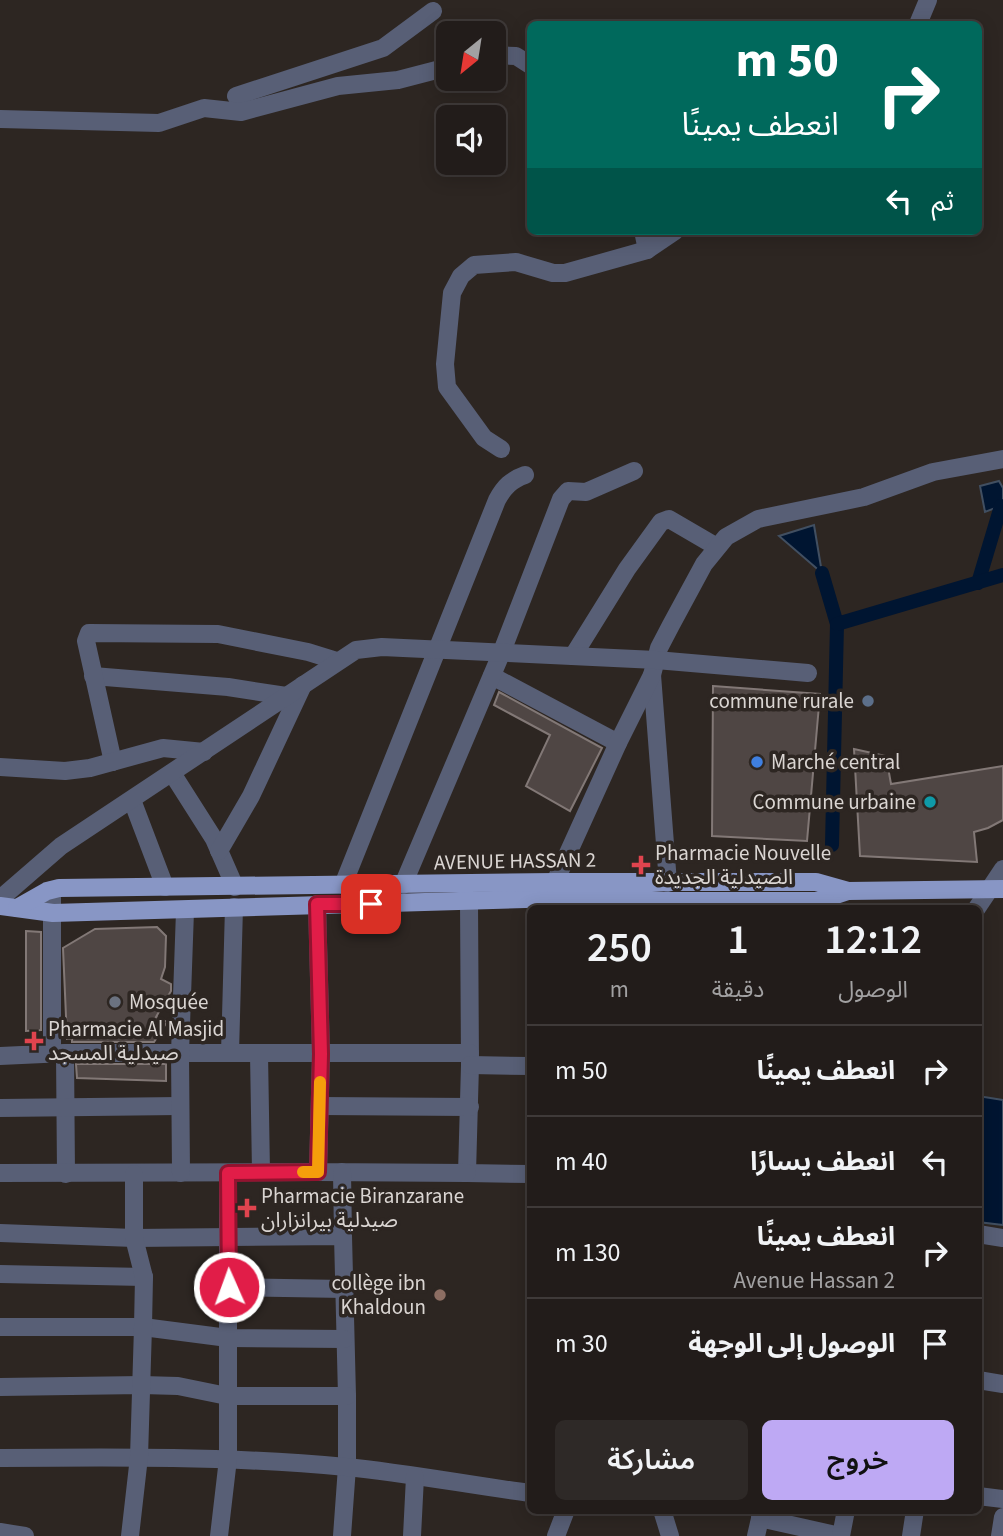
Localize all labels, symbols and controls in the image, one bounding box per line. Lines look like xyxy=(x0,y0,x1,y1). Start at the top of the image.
north arrow xyxy=(436,21,506,91)
map controls xyxy=(436,21,506,175)
text: 50 m xyxy=(735,26,839,96)
icon: right xyxy=(863,49,954,140)
text: انعطف يمينًا xyxy=(682,102,839,148)
button: sound xyxy=(436,105,506,175)
icon: left xyxy=(880,182,918,220)
text: ثم xyxy=(932,183,954,220)
place label: commune rurale xyxy=(709,686,854,716)
marker: commune rurale xyxy=(860,693,876,709)
place label: Marché central xyxy=(771,747,900,777)
marker: Marché central xyxy=(749,754,765,770)
place label: Commune urbaine xyxy=(753,787,916,817)
marker: Commune urbaine xyxy=(922,794,938,810)
place label: Pharmacie Nouvelle الصيدلية الجديدة xyxy=(655,838,831,892)
street label: AVENUE HASSAN 2 xyxy=(434,845,596,877)
marker: Pharmacie Nouvelle الصيدلية الجديدة xyxy=(633,857,649,873)
pin xyxy=(341,874,401,934)
icon: arrive xyxy=(352,885,390,923)
text: 1 xyxy=(727,910,749,970)
text: 12:12 xyxy=(824,910,922,970)
text: 250 xyxy=(587,918,652,978)
text: m xyxy=(610,973,629,1006)
text: دقيقة xyxy=(712,973,764,1006)
text: الوصول xyxy=(838,973,908,1006)
place label: Mosquée xyxy=(129,987,208,1017)
marker: Mosquée xyxy=(107,994,123,1010)
place label: Pharmacie Al Masjid صيدلية المسجد xyxy=(48,1014,224,1068)
marker: Pharmacie Al Masjid صيدلية المسجد xyxy=(26,1033,42,1049)
text: 50 m xyxy=(555,1052,608,1089)
text: انعطف يمينًا xyxy=(757,1052,895,1089)
icon: right xyxy=(916,1052,954,1090)
text: 40 m xyxy=(555,1143,608,1180)
text: انعطف يسارًا xyxy=(750,1143,895,1180)
icon: left xyxy=(916,1143,954,1181)
place label: Pharmacie Biranzarane صيدلية بيرانزاران xyxy=(261,1181,464,1235)
marker: Pharmacie Biranzarane صيدلية بيرانزاران xyxy=(239,1200,255,1216)
text: انعطف يمينًا xyxy=(757,1218,895,1255)
text: 130 m xyxy=(555,1234,621,1271)
icon: right xyxy=(916,1234,954,1272)
position arrow xyxy=(192,1250,266,1324)
text: Avenue Hassan 2 xyxy=(733,1264,895,1297)
place label: collège ibn Khaldoun xyxy=(331,1268,426,1322)
marker: collège ibn Khaldoun xyxy=(432,1287,448,1303)
text: 30 m xyxy=(555,1325,608,1362)
text: الوصول إلى الوجهة xyxy=(688,1325,895,1362)
icon: arrive xyxy=(916,1325,954,1363)
button: مشاركة xyxy=(555,1420,748,1500)
button: خروج xyxy=(762,1420,954,1500)

